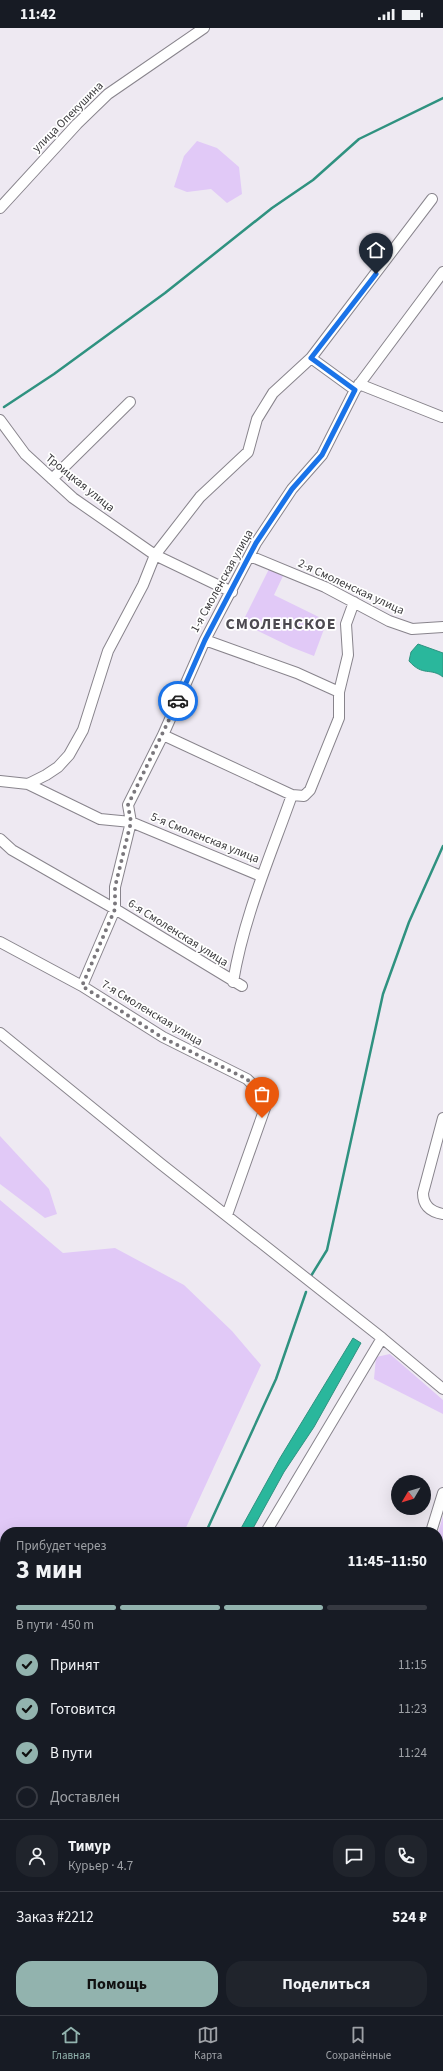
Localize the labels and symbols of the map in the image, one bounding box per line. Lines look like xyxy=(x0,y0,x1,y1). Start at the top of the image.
street label: улица Опекушина xyxy=(29,78,107,156)
pin xyxy=(359,233,393,274)
street label: Троицкая улица xyxy=(42,450,118,516)
street label: 1-я Смоленская улица xyxy=(187,526,257,636)
street label: 2-я Смоленская улица xyxy=(295,555,407,619)
district label: СМОЛЕНСКОЕ xyxy=(225,613,337,635)
courier xyxy=(158,681,198,721)
street label: 5-я Смоленская улица xyxy=(148,808,262,868)
street label: 6-я Смоленская улица xyxy=(124,895,232,971)
street label: 7-я Смоленская улица xyxy=(98,976,206,1050)
pin xyxy=(245,1077,279,1118)
north arrow xyxy=(391,1475,431,1515)

